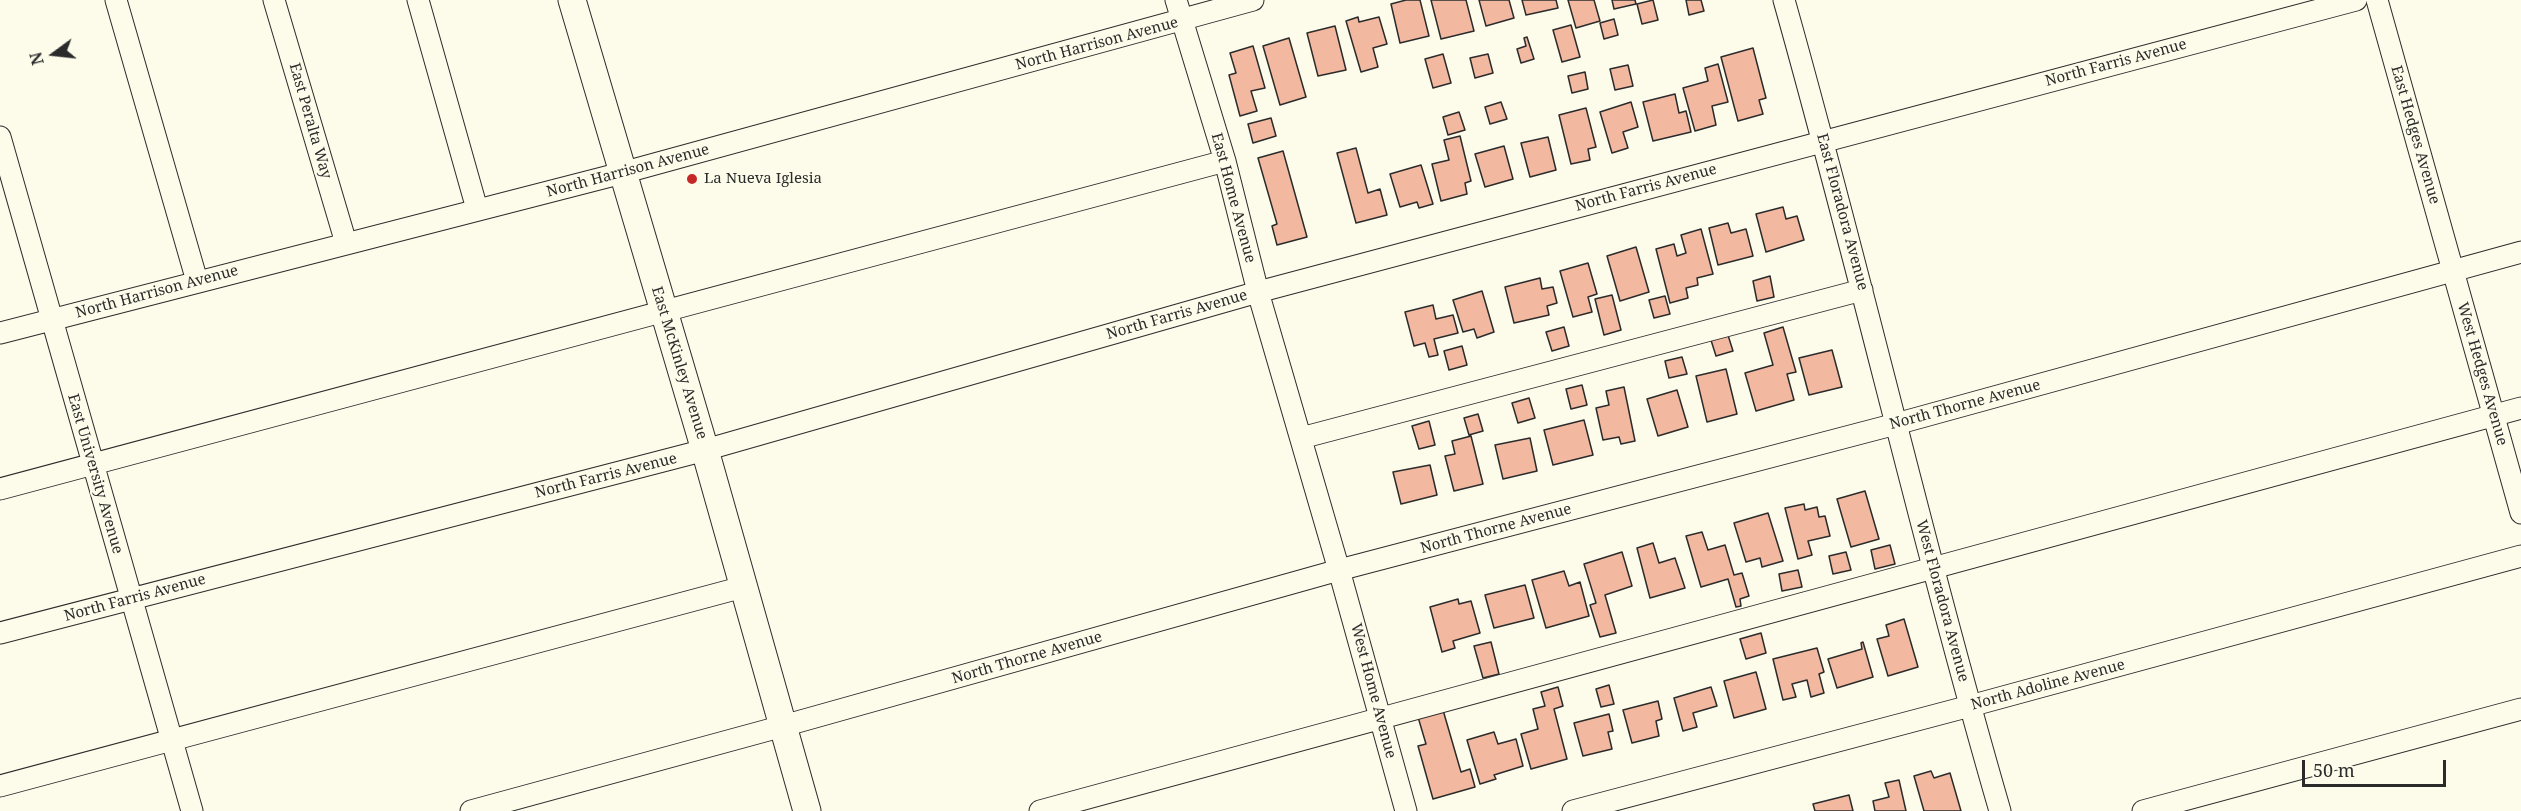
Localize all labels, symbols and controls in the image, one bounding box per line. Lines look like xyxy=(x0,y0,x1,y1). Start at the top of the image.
street label: North Harrison Avenue xyxy=(1014,14,1180,74)
north arrow xyxy=(24,24,84,84)
street label: North Farris Avenue xyxy=(2043,35,2189,91)
text: N xyxy=(24,50,49,68)
street label: East Peralta Way xyxy=(285,61,335,181)
street label: East Hedges Avenue xyxy=(2387,64,2443,206)
street label: East Home Avenue xyxy=(1207,131,1259,265)
street label: East Floradora Avenue xyxy=(1812,132,1872,292)
street label: North Harrison Avenue xyxy=(545,141,711,201)
street label: North Farris Avenue xyxy=(1573,160,1719,216)
place label: La Nueva Iglesia xyxy=(704,170,822,188)
marker: La Nueva Iglesia xyxy=(685,172,699,186)
street label: North Harrison Avenue xyxy=(74,262,240,322)
street label: East McKinley Avenue xyxy=(647,284,711,442)
street label: North Farris Avenue xyxy=(1104,286,1250,344)
street label: West Hedges Avenue xyxy=(2453,300,2511,448)
street label: North Thorne Avenue xyxy=(1888,376,2042,434)
street label: East University Avenue xyxy=(64,392,126,556)
street label: North Farris Avenue xyxy=(533,450,679,502)
street label: North Thorne Avenue xyxy=(1419,500,1573,558)
street label: West Floradora Avenue xyxy=(1912,518,1972,684)
street label: North Farris Avenue xyxy=(62,570,208,626)
street label: West Home Avenue xyxy=(1346,622,1400,760)
street label: North Thorne Avenue xyxy=(950,628,1104,688)
street label: North Adoline Avenue xyxy=(1969,656,2127,714)
scale bar xyxy=(2305,748,2449,786)
text: 50 m xyxy=(2313,758,2355,782)

